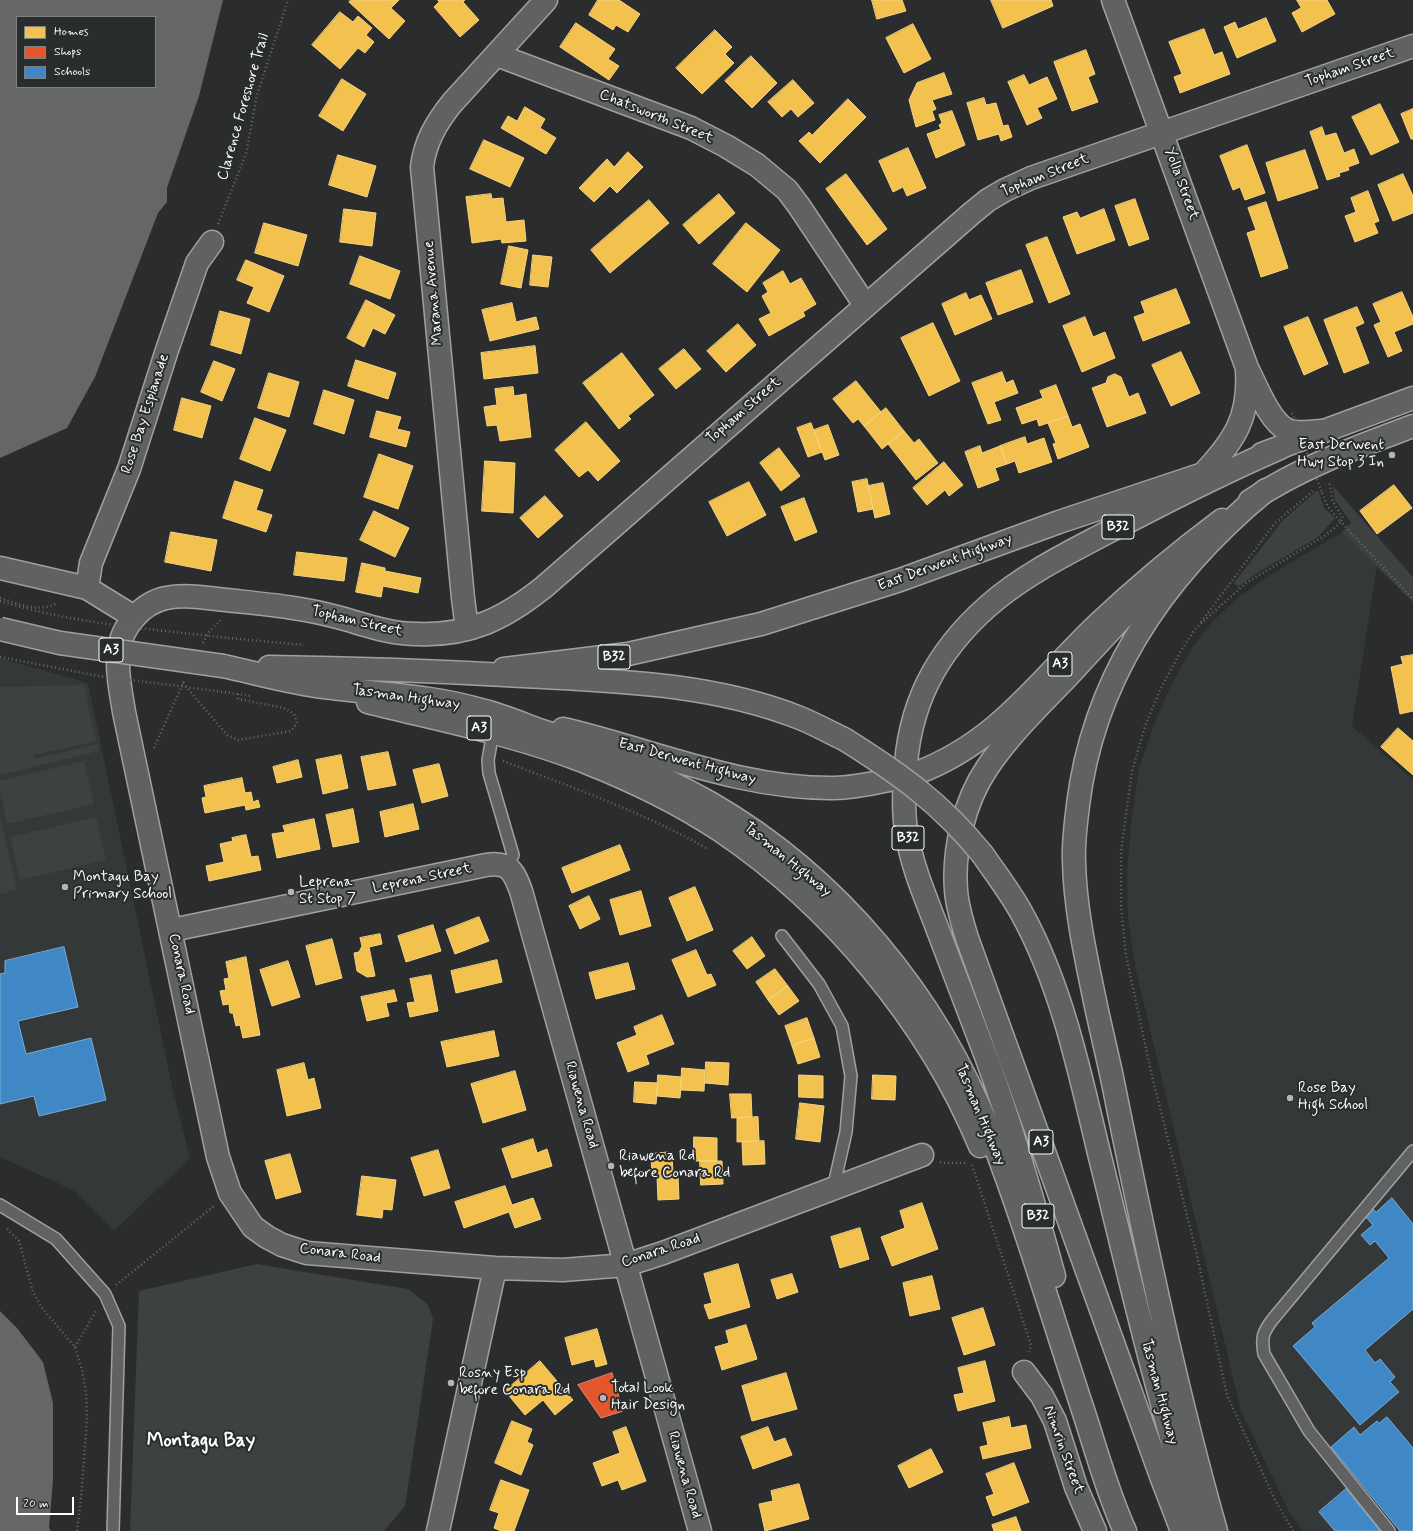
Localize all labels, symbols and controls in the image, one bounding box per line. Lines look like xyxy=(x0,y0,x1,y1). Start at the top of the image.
legend xyxy=(16,16,156,88)
text: Homes xyxy=(54,24,89,40)
street label: Clarence Foreshore Trail xyxy=(214,31,274,183)
text: Shops xyxy=(54,44,81,60)
street label: Topham Street xyxy=(1303,44,1397,92)
text: Schools xyxy=(54,64,90,80)
street label: Chatsworth Street xyxy=(596,86,716,148)
street label: Yolla Street xyxy=(1160,145,1202,223)
street label: Topham Street xyxy=(998,150,1092,202)
street label: Marana Avenue xyxy=(420,240,448,346)
street label: Rose Bay Esplanade xyxy=(118,352,174,476)
street label: Topham Street xyxy=(703,374,785,448)
place label: East Derwent Hwy Stop 3 In xyxy=(1297,437,1384,472)
marker: East Derwent Hwy Stop 3 In xyxy=(1387,450,1397,460)
road number: B32 xyxy=(1102,515,1134,539)
street label: East Derwent Highway xyxy=(875,530,1015,596)
street label: Topham Street xyxy=(310,603,404,641)
road number: A3 xyxy=(99,638,123,662)
road number: B32 xyxy=(598,645,630,669)
road number: A3 xyxy=(1048,652,1072,676)
street label: Tasman Highway xyxy=(351,682,461,714)
road number: A3 xyxy=(467,716,491,740)
street label: East Derwent Highway xyxy=(616,735,758,789)
street label: Tasman Highway xyxy=(739,819,835,901)
road number: B32 xyxy=(892,826,924,850)
street label: Leprena Street xyxy=(371,860,473,898)
place label: Montagu Bay Primary School xyxy=(73,869,172,904)
place label: Leprena St Stop 7 xyxy=(299,874,356,909)
marker: Montagu Bay Primary School xyxy=(60,882,70,892)
marker: Leprena St Stop 7 xyxy=(286,887,296,897)
street label: Conara Road xyxy=(164,932,198,1016)
street label: Riawena Road xyxy=(560,1059,602,1151)
street label: Tasman Highway xyxy=(951,1062,1009,1168)
place label: Rose Bay High School xyxy=(1298,1080,1368,1115)
marker: Rose Bay High School xyxy=(1285,1093,1295,1103)
road number: A3 xyxy=(1029,1130,1053,1154)
place label: Riawena Rd before Conara Rd xyxy=(619,1148,730,1183)
marker: Riawena Rd before Conara Rd xyxy=(606,1161,616,1171)
road number: B32 xyxy=(1022,1204,1054,1228)
street label: Conara Road xyxy=(619,1230,703,1272)
street label: Conara Road xyxy=(298,1240,382,1268)
street label: Tasman Highway xyxy=(1136,1337,1182,1447)
place label: Rosny Esp before Conara Rd xyxy=(459,1365,570,1400)
marker: Rosny Esp before Conara Rd xyxy=(446,1378,456,1388)
place label: Total Look Hair Design xyxy=(611,1380,685,1415)
marker: Total Look Hair Design xyxy=(598,1393,608,1403)
street label: Nimrin Street xyxy=(1039,1403,1087,1497)
street label: Riawena Road xyxy=(663,1429,705,1521)
district label: Montagu Bay xyxy=(147,1431,255,1453)
scale bar xyxy=(18,1489,76,1515)
text: 20 m xyxy=(23,1496,49,1512)

